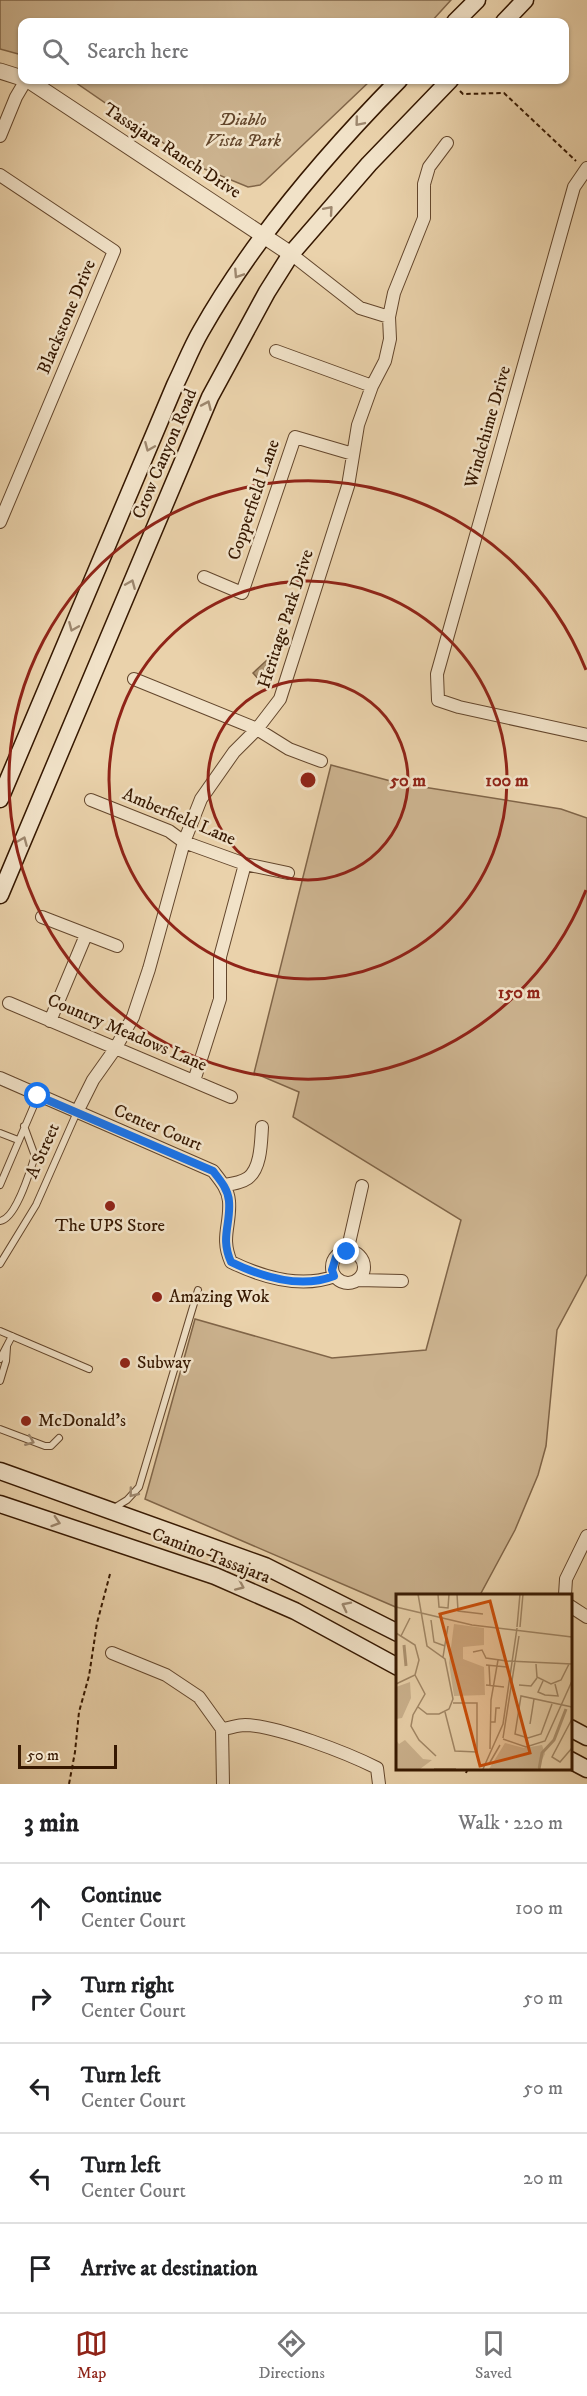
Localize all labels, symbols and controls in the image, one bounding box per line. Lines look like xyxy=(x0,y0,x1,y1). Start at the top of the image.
search box xyxy=(18,18,569,84)
icon: search xyxy=(39,35,72,68)
text: Search here xyxy=(87,38,189,65)
street label: Tassajara Ranch Drive xyxy=(99,98,245,204)
park label: Diablo Vista Park xyxy=(205,109,281,152)
one-way arrow xyxy=(355,115,366,126)
one-way arrow xyxy=(322,206,333,217)
street label: Blackstone Drive xyxy=(33,256,101,378)
one-way arrow xyxy=(234,268,245,279)
street label: Windchime Drive xyxy=(460,363,516,492)
street label: Crow Canyon Road xyxy=(128,386,202,522)
one-way arrow xyxy=(200,400,212,411)
street label: Copperfield Lane xyxy=(223,437,285,563)
one-way arrow xyxy=(144,441,156,452)
street label: Heritage Park Drive xyxy=(253,547,319,691)
one-way arrow xyxy=(124,579,136,590)
one-way arrow xyxy=(68,621,80,632)
centre of rings xyxy=(298,770,318,790)
text: 50 m xyxy=(389,770,426,792)
text: 100 m xyxy=(485,770,529,792)
street label: Amberfield Lane xyxy=(119,783,239,851)
one-way arrow xyxy=(16,837,28,848)
text: 150 m xyxy=(498,982,541,1004)
street label: Country Meadows Lane xyxy=(44,989,210,1077)
route start xyxy=(24,1082,50,1108)
street label: Center Court xyxy=(110,1099,206,1157)
street label: A Street xyxy=(21,1120,65,1182)
marker: The UPS Store xyxy=(103,1199,117,1213)
place label: The UPS Store xyxy=(55,1215,165,1237)
route end xyxy=(333,1238,359,1264)
place label: Amazing Wok xyxy=(169,1286,269,1308)
marker: Amazing Wok xyxy=(150,1290,164,1304)
place label: Subway xyxy=(137,1352,192,1374)
marker: Subway xyxy=(118,1356,132,1370)
place label: McDonald's xyxy=(38,1410,126,1432)
marker: McDonald's xyxy=(19,1414,33,1428)
one-way arrow xyxy=(24,1434,35,1446)
one-way arrow xyxy=(129,1486,140,1497)
one-way arrow xyxy=(50,1515,61,1527)
street label: Camino Tassajara xyxy=(149,1523,274,1589)
one-way arrow xyxy=(233,1579,244,1591)
inset map xyxy=(396,1594,572,1769)
one-way arrow xyxy=(341,1602,352,1614)
scale bar xyxy=(18,1742,117,1770)
text: 50 m xyxy=(27,1745,59,1765)
text: 3 min xyxy=(24,1807,79,1840)
text: Walk · 220 m xyxy=(458,1811,563,1836)
text: Continue xyxy=(81,1882,162,1909)
icon: ahead xyxy=(24,1892,57,1925)
text: 100 m xyxy=(515,1896,563,1921)
text: Center Court xyxy=(81,1909,186,1934)
text: Turn right xyxy=(81,1972,174,1999)
icon: right xyxy=(24,1982,57,2015)
text: 50 m xyxy=(523,1986,563,2011)
text: Center Court xyxy=(81,1999,186,2024)
text: Turn left xyxy=(81,2062,161,2089)
icon: left xyxy=(24,2072,57,2105)
text: 50 m xyxy=(523,2076,563,2101)
text: Center Court xyxy=(81,2089,186,2114)
text: Turn left xyxy=(81,2152,161,2179)
icon: left xyxy=(24,2162,57,2195)
text: 20 m xyxy=(523,2166,563,2191)
text: Center Court xyxy=(81,2179,186,2204)
icon: arrive xyxy=(24,2252,57,2285)
text: Arrive at destination xyxy=(81,2255,258,2282)
tab: Map xyxy=(75,2327,108,2383)
tab: Directions xyxy=(258,2327,325,2383)
tab: Saved xyxy=(475,2327,512,2383)

